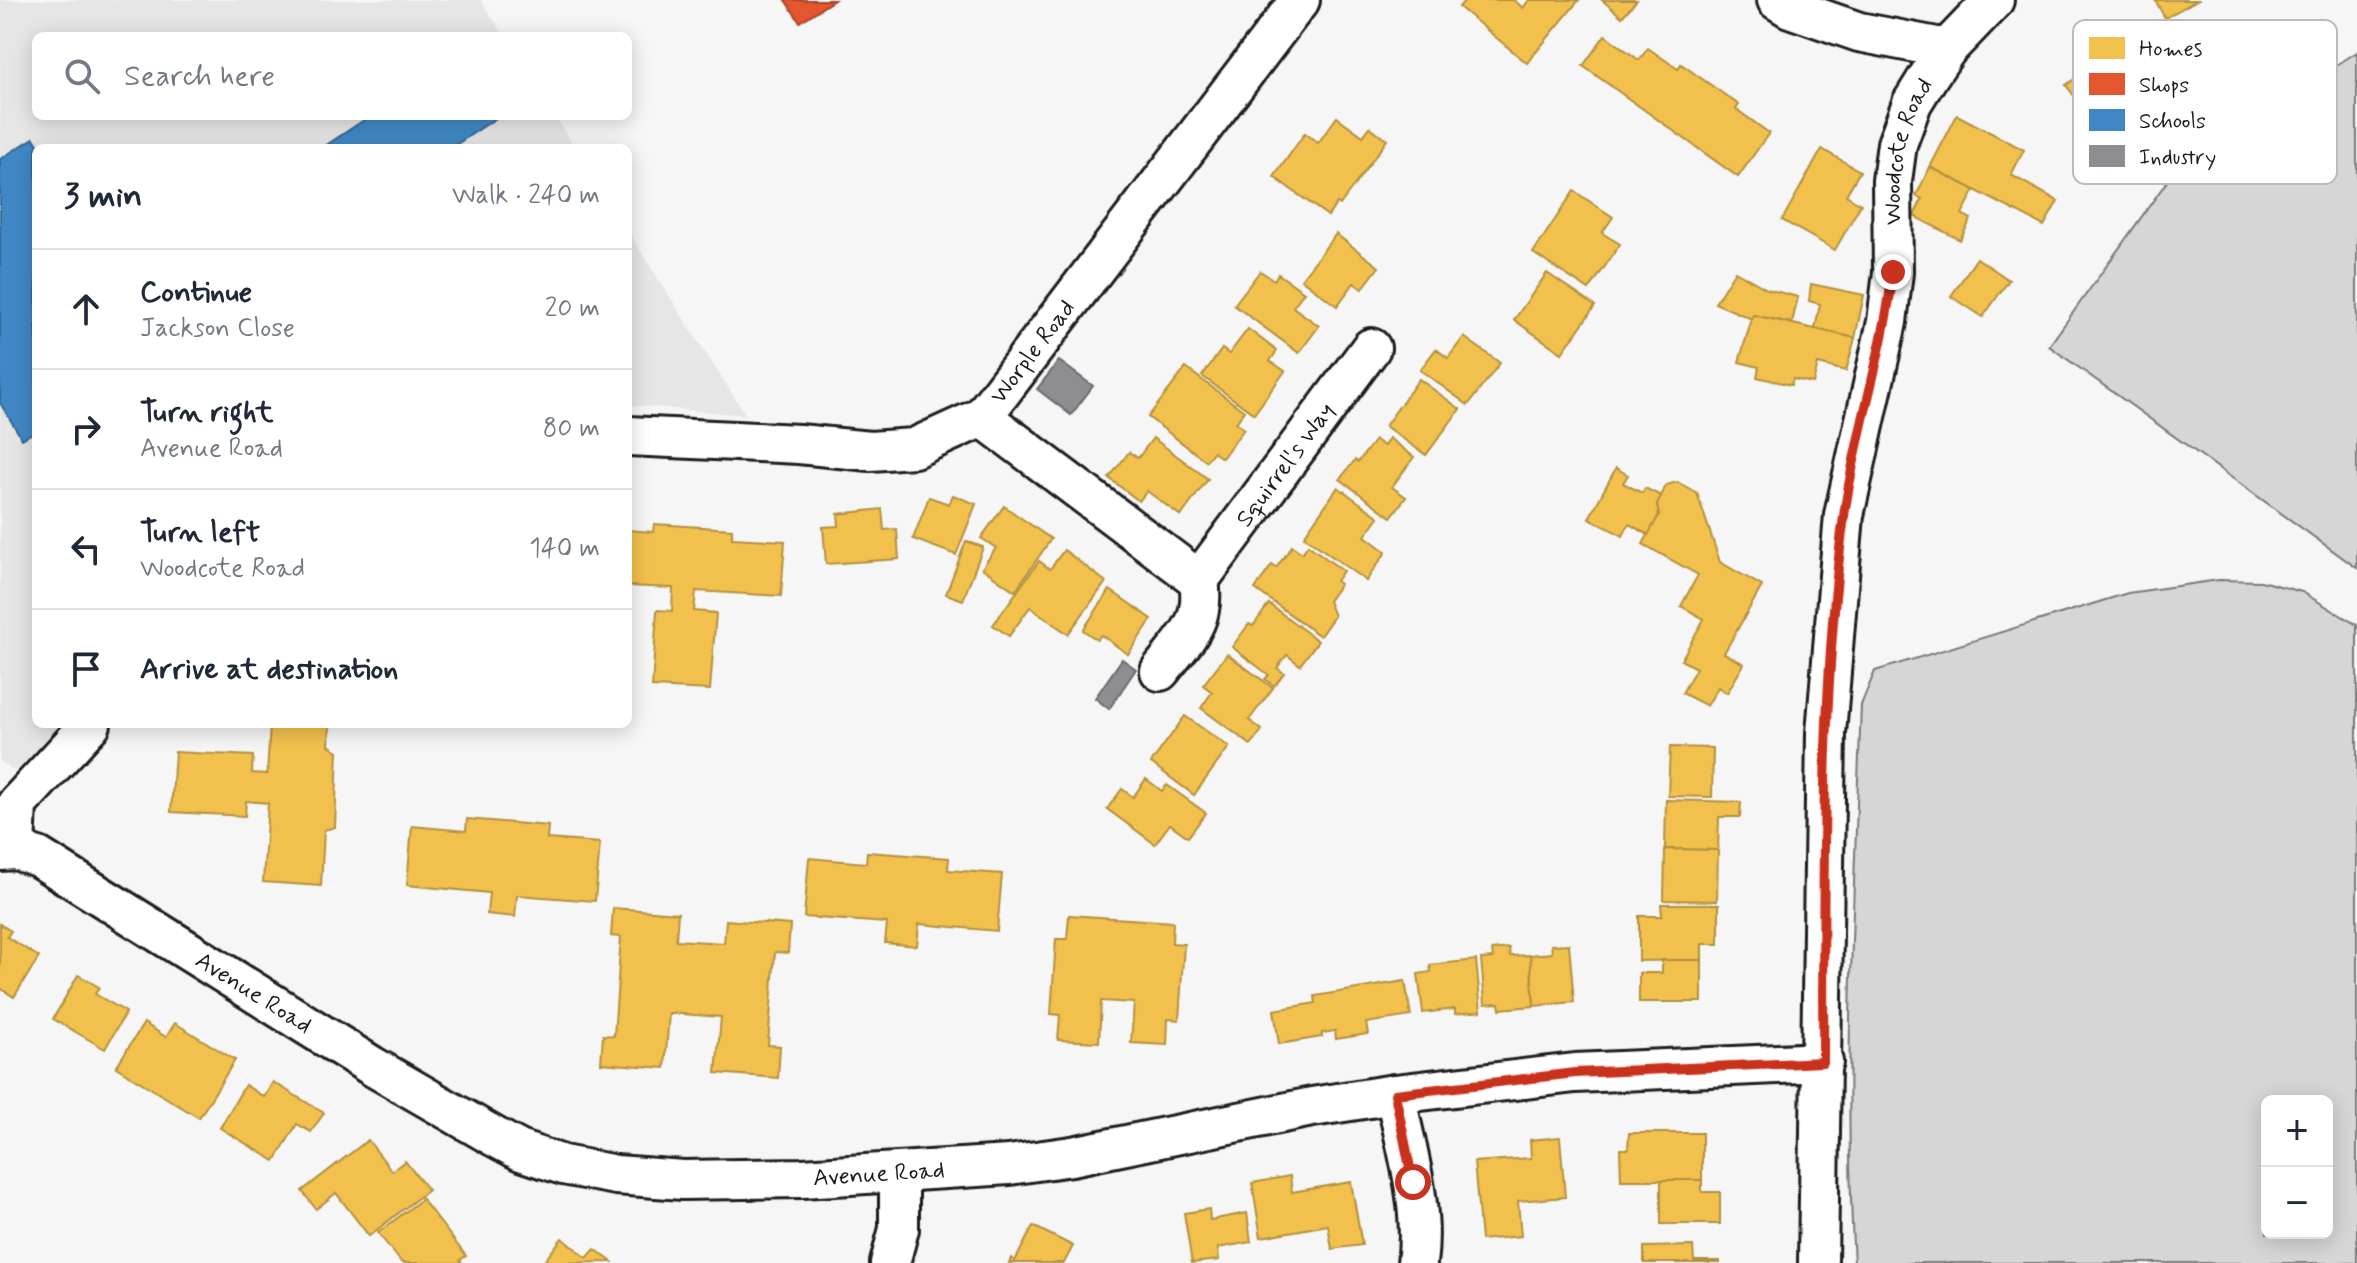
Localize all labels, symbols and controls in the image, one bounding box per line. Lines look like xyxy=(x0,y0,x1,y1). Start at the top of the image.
legend xyxy=(2073,20,2337,184)
search box xyxy=(32,32,632,120)
text: Homes xyxy=(2139,36,2203,64)
icon: search xyxy=(60,54,104,98)
text: Search here xyxy=(124,57,275,96)
street label: Woodcote Road xyxy=(1878,72,1941,225)
text: Shops xyxy=(2139,72,2189,100)
text: Schools xyxy=(2139,108,2206,136)
text: Industry xyxy=(2139,144,2216,172)
text: 3 min xyxy=(64,174,142,219)
text: Walk · 240 m xyxy=(452,179,600,213)
route end xyxy=(1875,254,1911,290)
text: Continue xyxy=(140,273,252,312)
icon: ahead xyxy=(64,287,108,331)
text: 20 m xyxy=(545,292,600,326)
street label: Worple Road xyxy=(984,294,1083,410)
text: Jackson Close xyxy=(140,312,295,346)
text: Turn right xyxy=(140,393,273,432)
street label: Squirrel's Way xyxy=(1230,397,1342,534)
icon: right xyxy=(64,407,108,451)
text: 80 m xyxy=(543,412,600,446)
text: Avenue Road xyxy=(140,432,283,466)
text: Turn left xyxy=(140,513,260,552)
icon: left xyxy=(64,527,108,571)
text: 140 m xyxy=(529,532,600,566)
text: Woodcote Road xyxy=(140,552,305,586)
icon: arrive xyxy=(64,647,108,691)
text: Arrive at destination xyxy=(140,650,398,689)
street label: Avenue Road xyxy=(189,945,317,1042)
map controls xyxy=(2261,1095,2333,1239)
button: + xyxy=(2261,1095,2333,1167)
street label: Avenue Road xyxy=(812,1155,946,1194)
route start xyxy=(1395,1164,1431,1200)
button: − xyxy=(2261,1167,2333,1239)

